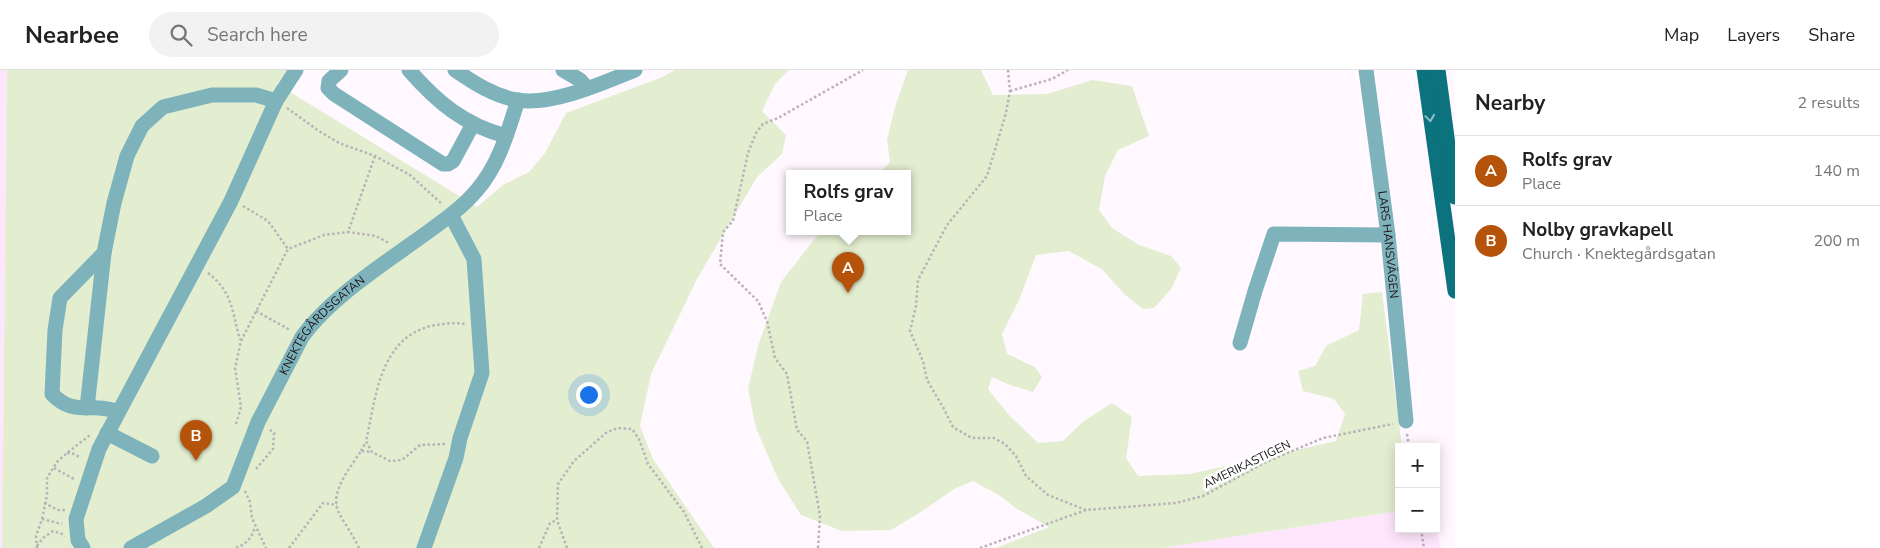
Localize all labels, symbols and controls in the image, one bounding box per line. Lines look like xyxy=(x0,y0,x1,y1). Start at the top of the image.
search box xyxy=(149,12,499,57)
text: Nearbee xyxy=(25,19,119,51)
icon: search xyxy=(167,21,195,49)
text: Search here xyxy=(207,22,308,48)
text: Map xyxy=(1664,23,1699,47)
text: Layers xyxy=(1727,23,1780,47)
text: Share xyxy=(1808,23,1855,47)
text: Nearby xyxy=(1475,89,1545,117)
text: 2 results xyxy=(1798,92,1860,114)
one-way arrow xyxy=(1424,115,1435,123)
text: Rolfs grav xyxy=(1522,147,1612,173)
text: A xyxy=(1485,160,1497,182)
text: 140 m xyxy=(1813,160,1860,182)
popup xyxy=(786,170,911,235)
text: Place xyxy=(1522,173,1561,195)
text: Rolfs grav xyxy=(804,179,893,205)
street label: LARS HANSVÄGEN xyxy=(1374,190,1402,299)
text: Place xyxy=(804,205,843,227)
text: Nolby gravkapell xyxy=(1522,217,1673,243)
text: B xyxy=(1485,230,1497,252)
text: 200 m xyxy=(1813,230,1860,252)
text: Church · Knektegårdsgatan xyxy=(1522,243,1716,265)
pin: A xyxy=(832,252,864,293)
street label: KNEKTEGÅRDSGATAN xyxy=(276,272,368,378)
your location xyxy=(576,382,602,408)
pin: B xyxy=(180,420,212,461)
street label: AMERIKASTIGEN xyxy=(1201,436,1293,492)
map controls xyxy=(1395,443,1440,533)
button: + xyxy=(1395,443,1440,488)
button: − xyxy=(1395,488,1440,533)

